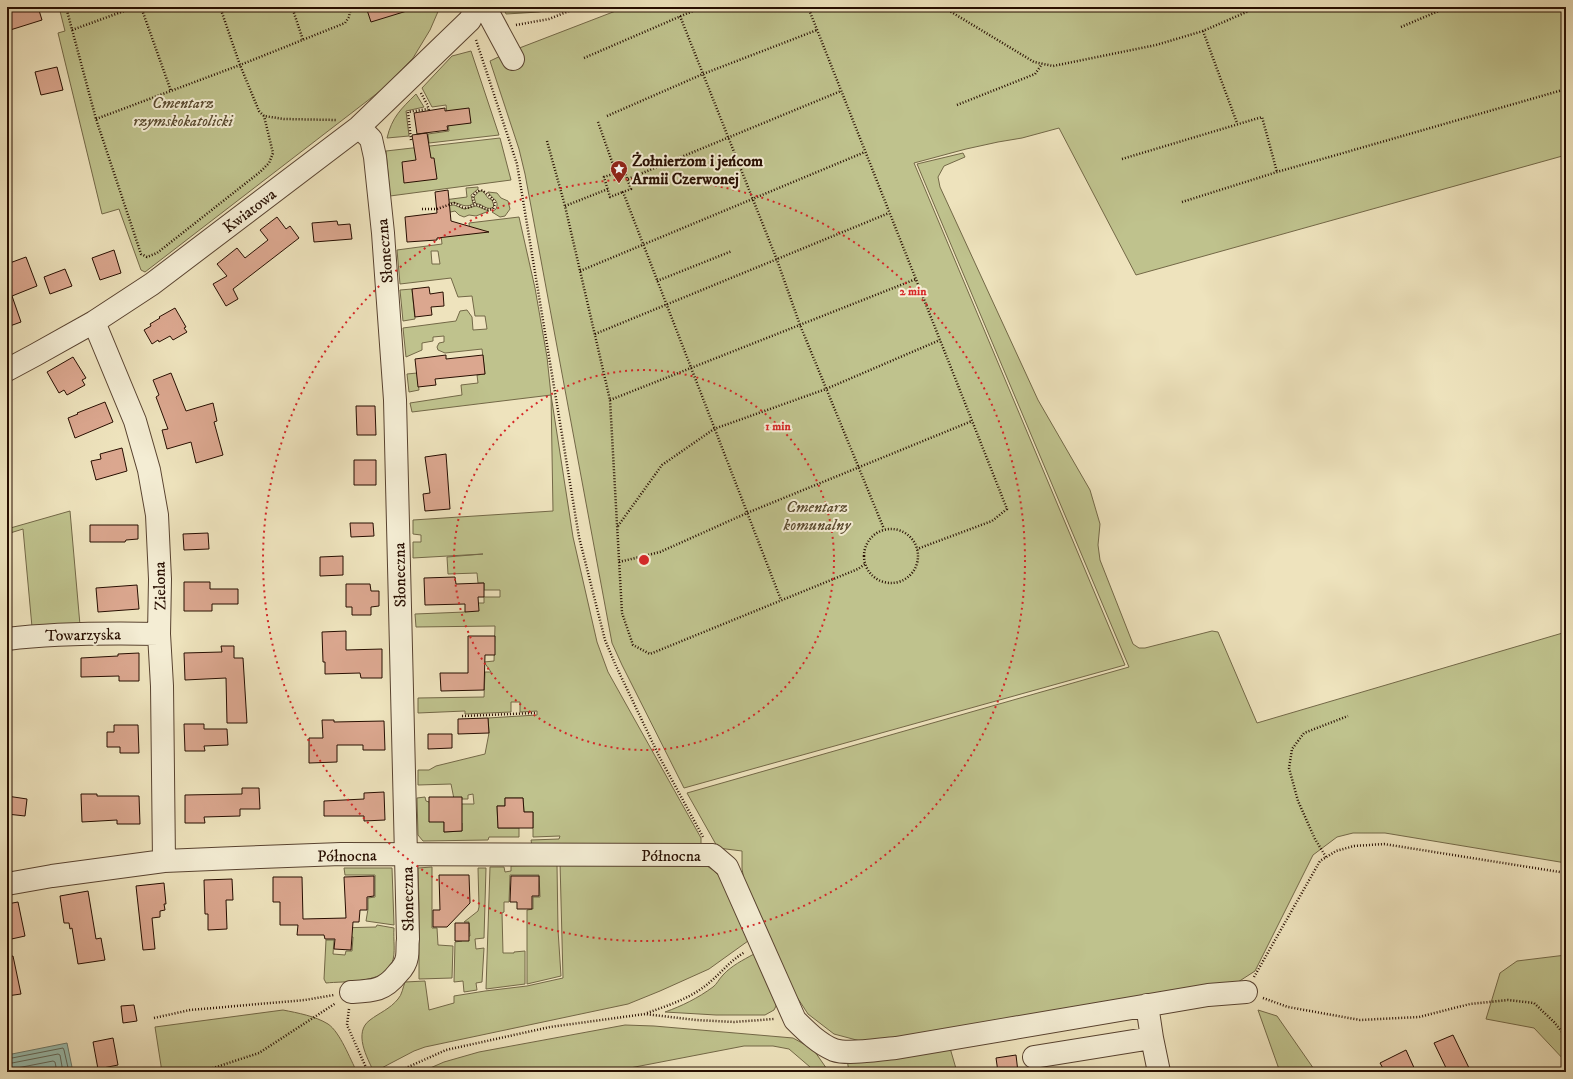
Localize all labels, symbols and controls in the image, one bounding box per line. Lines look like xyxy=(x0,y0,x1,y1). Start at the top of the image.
park label: Cmentarz rzymskokatolicki xyxy=(133,93,234,131)
place label: Żołnierzom i jeńcom Armii Czerwonej xyxy=(631,151,763,189)
place icon: Żołnierzom i jeńcom Armii Czerwonej xyxy=(609,159,629,184)
street label: Kwiatowa xyxy=(219,184,280,237)
street label: Słoneczna xyxy=(372,218,398,284)
text: 2 min xyxy=(900,284,927,299)
text: 1 min xyxy=(765,419,791,434)
park label: Cmentarz komunalny xyxy=(783,497,852,535)
street label: Słoneczna xyxy=(389,542,411,608)
centre of rings xyxy=(637,553,651,567)
street label: Zielona xyxy=(150,561,170,611)
street label: Towarzyska xyxy=(45,624,121,646)
street label: Północna xyxy=(317,845,377,867)
street label: Północna xyxy=(641,846,701,866)
street label: Słoneczna xyxy=(397,866,419,932)

